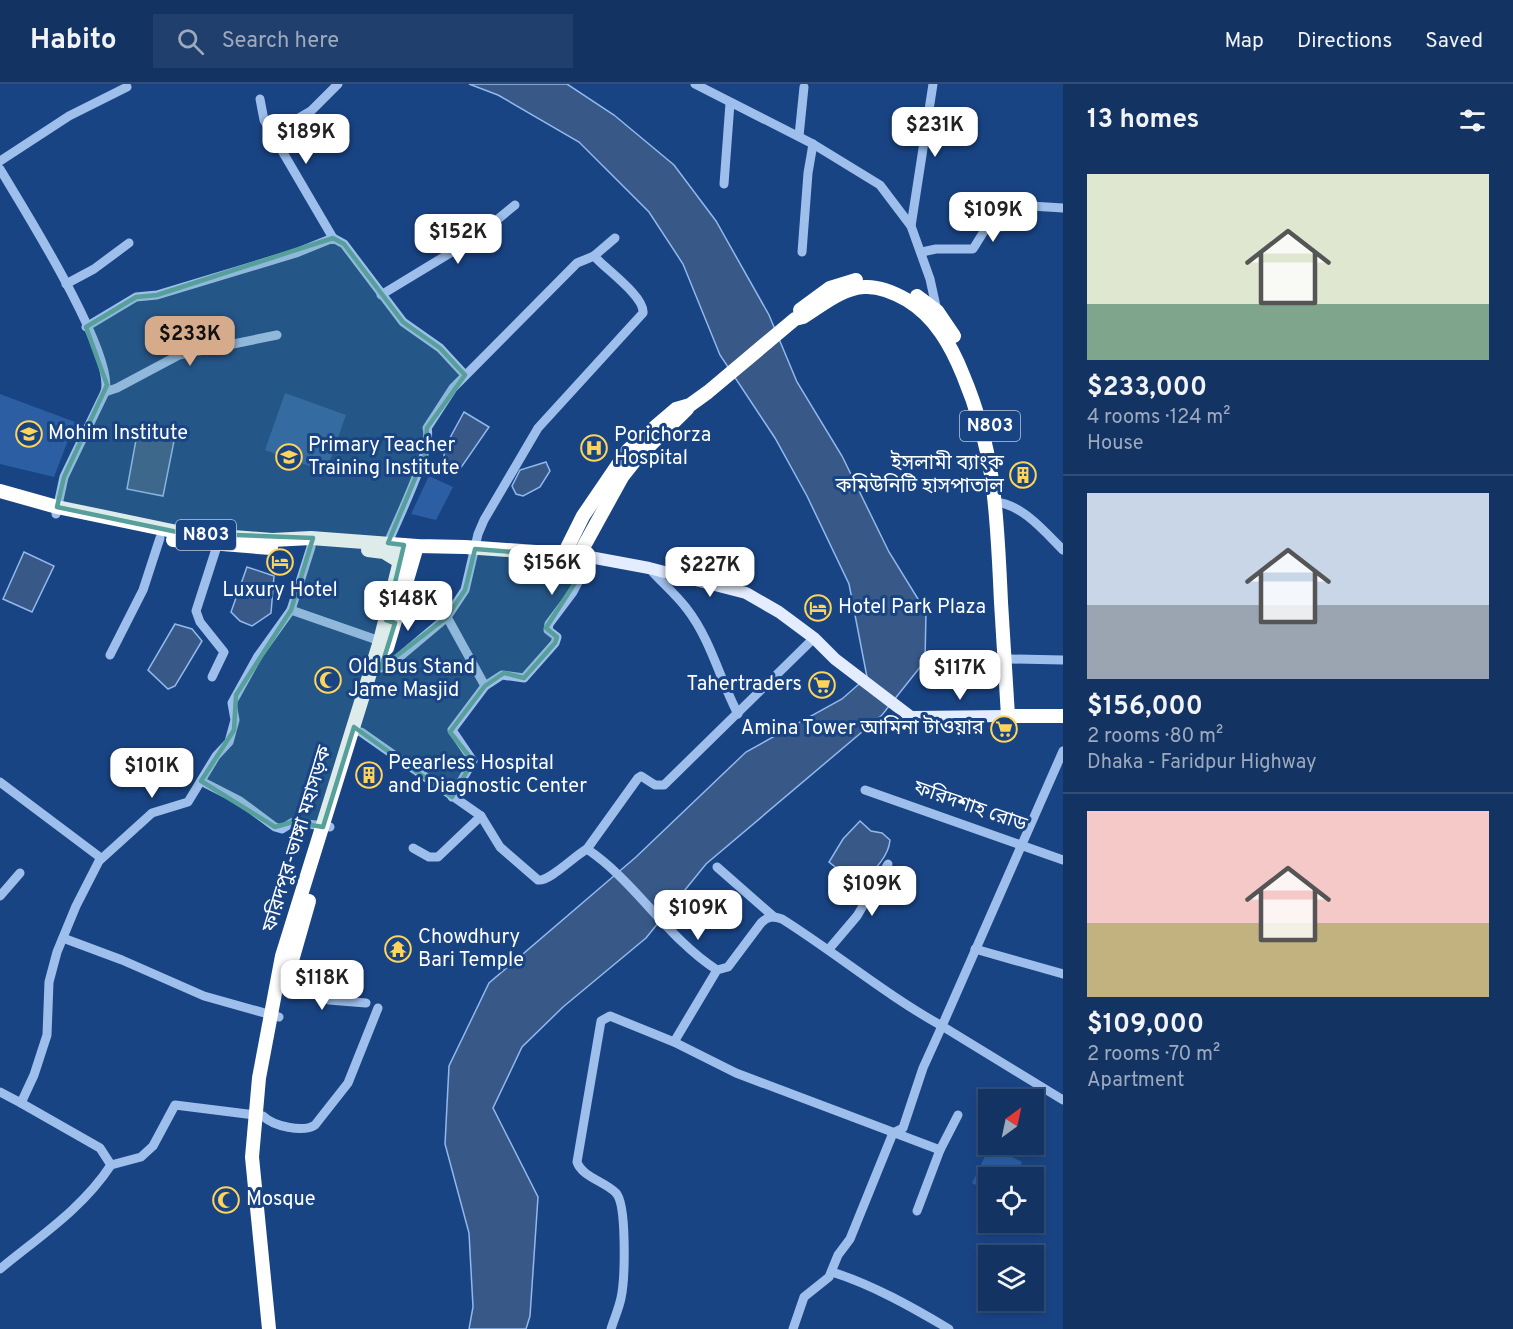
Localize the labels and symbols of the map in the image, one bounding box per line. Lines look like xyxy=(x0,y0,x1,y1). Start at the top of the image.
pin: $231K xyxy=(893,107,977,158)
pin: $189K xyxy=(264,114,348,165)
pin: $109K xyxy=(951,192,1035,243)
pin: $152K xyxy=(416,214,500,265)
pin: $233K xyxy=(148,316,232,367)
road number: N803 xyxy=(960,411,1020,441)
school or university icon: Mohim Institute xyxy=(14,419,44,449)
place label: Mohim Institute xyxy=(48,421,188,447)
place label: Porichorza Hospital xyxy=(614,423,711,472)
place label: Primary Teacher Training Institute xyxy=(308,433,460,482)
hospital icon: Porichorza Hospital xyxy=(579,433,609,463)
school or university icon: Primary Teacher Training Institute xyxy=(274,442,304,472)
place label: ইসলামী ব্যাংক কমিউনিটি হাসপাতাল xyxy=(835,450,1005,500)
building icon: ইসলামী ব্যাংক কমিউনিটি হাসপাতাল xyxy=(1008,460,1038,490)
road number: N803 xyxy=(176,520,236,550)
pin: $156K xyxy=(510,545,594,596)
hotel icon: Luxury Hotel xyxy=(265,547,295,577)
pin: $227K xyxy=(668,547,752,598)
place label: Luxury Hotel xyxy=(222,578,338,604)
pin: $148K xyxy=(366,581,450,632)
hotel icon: Hotel Park Plaza xyxy=(803,593,833,623)
place label: Hotel Park Plaza xyxy=(838,595,986,621)
pin: $117K xyxy=(918,650,1002,701)
place label: Old Bus Stand Jame Masjid xyxy=(348,655,475,704)
mosque icon: Old Bus Stand Jame Masjid xyxy=(313,665,343,695)
supermarket icon: Tahertraders xyxy=(807,670,837,700)
place label: Tahertraders xyxy=(686,672,802,698)
supermarket icon: Amina Tower আমিনা টাওয়ার xyxy=(989,714,1019,744)
place label: Amina Tower আমিনা টাওয়ার xyxy=(741,715,985,742)
street label: ফরিদপুর-ভাঙ্গা মহাসড়ক xyxy=(256,742,339,936)
pin: $101K xyxy=(110,748,194,799)
place label: Peearless Hospital and Diagnostic Center xyxy=(388,751,587,800)
building icon: Peearless Hospital and Diagnostic Center xyxy=(354,760,384,790)
street label: ফরিদশাহ রোড xyxy=(909,774,1031,839)
pin: $109K xyxy=(830,866,914,917)
pin: $109K xyxy=(656,890,740,941)
place label: Chowdhury Bari Temple xyxy=(418,925,524,974)
temple icon: Chowdhury Bari Temple xyxy=(383,934,413,964)
pin: $118K xyxy=(280,960,364,1011)
north arrow xyxy=(978,1089,1044,1155)
mosque icon: Mosque xyxy=(211,1185,241,1215)
place label: Mosque xyxy=(246,1187,315,1213)

